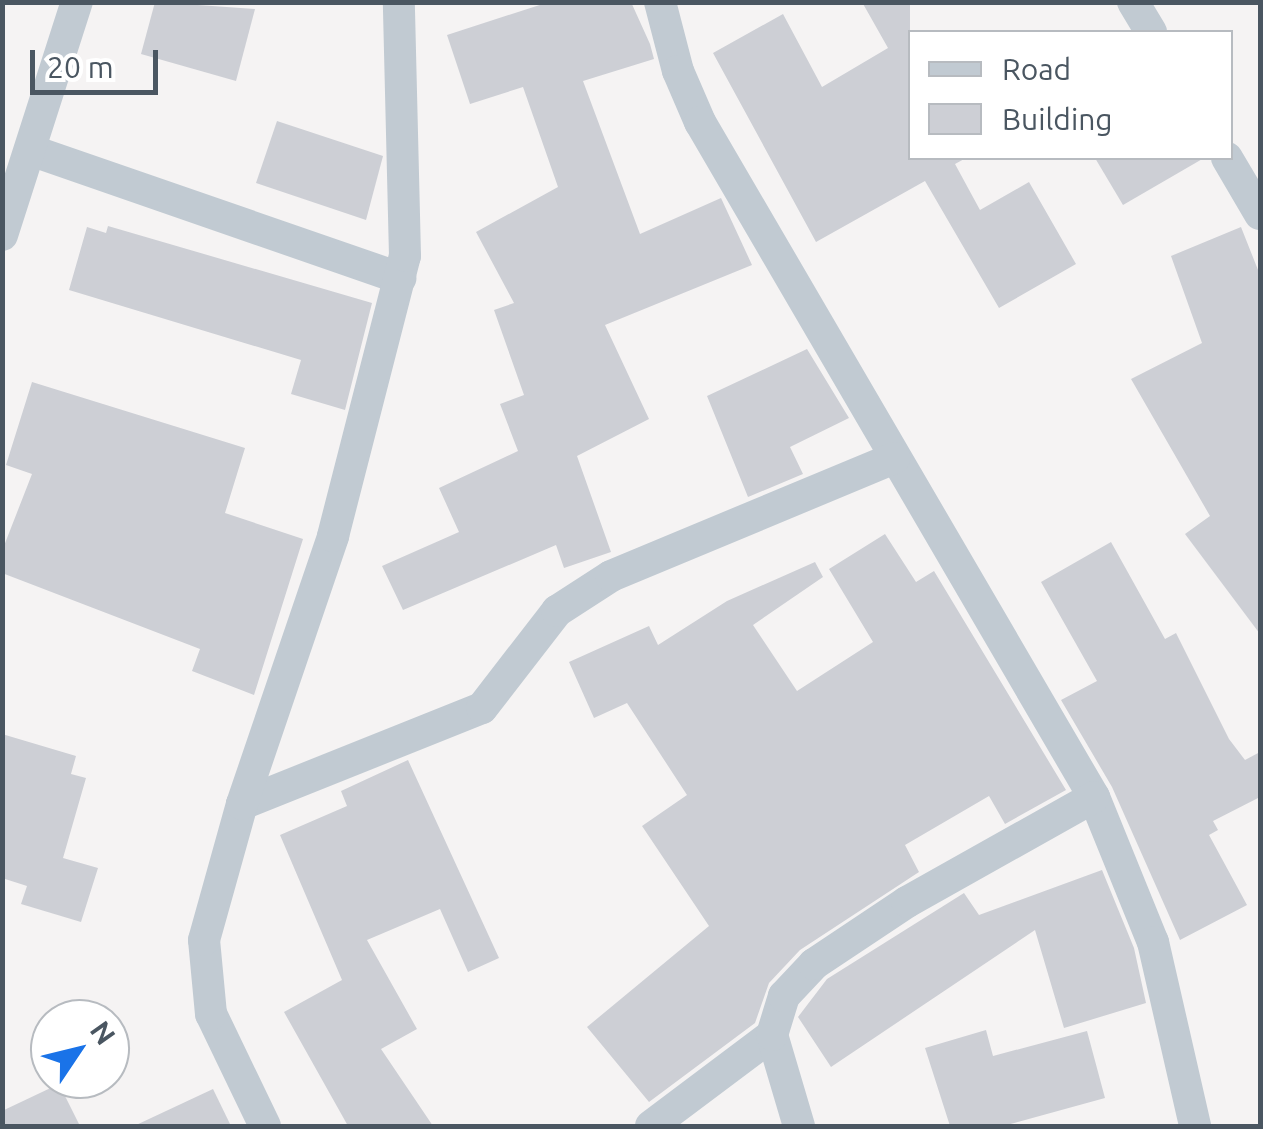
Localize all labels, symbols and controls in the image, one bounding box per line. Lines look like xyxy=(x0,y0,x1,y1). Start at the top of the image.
scale bar xyxy=(35,30,162,92)
legend xyxy=(908,30,1233,160)
text: 20 m xyxy=(47,50,114,84)
text: Road xyxy=(1002,52,1071,86)
text: Building xyxy=(1002,102,1113,136)
north arrow xyxy=(30,999,130,1099)
text: N xyxy=(85,1015,122,1050)

